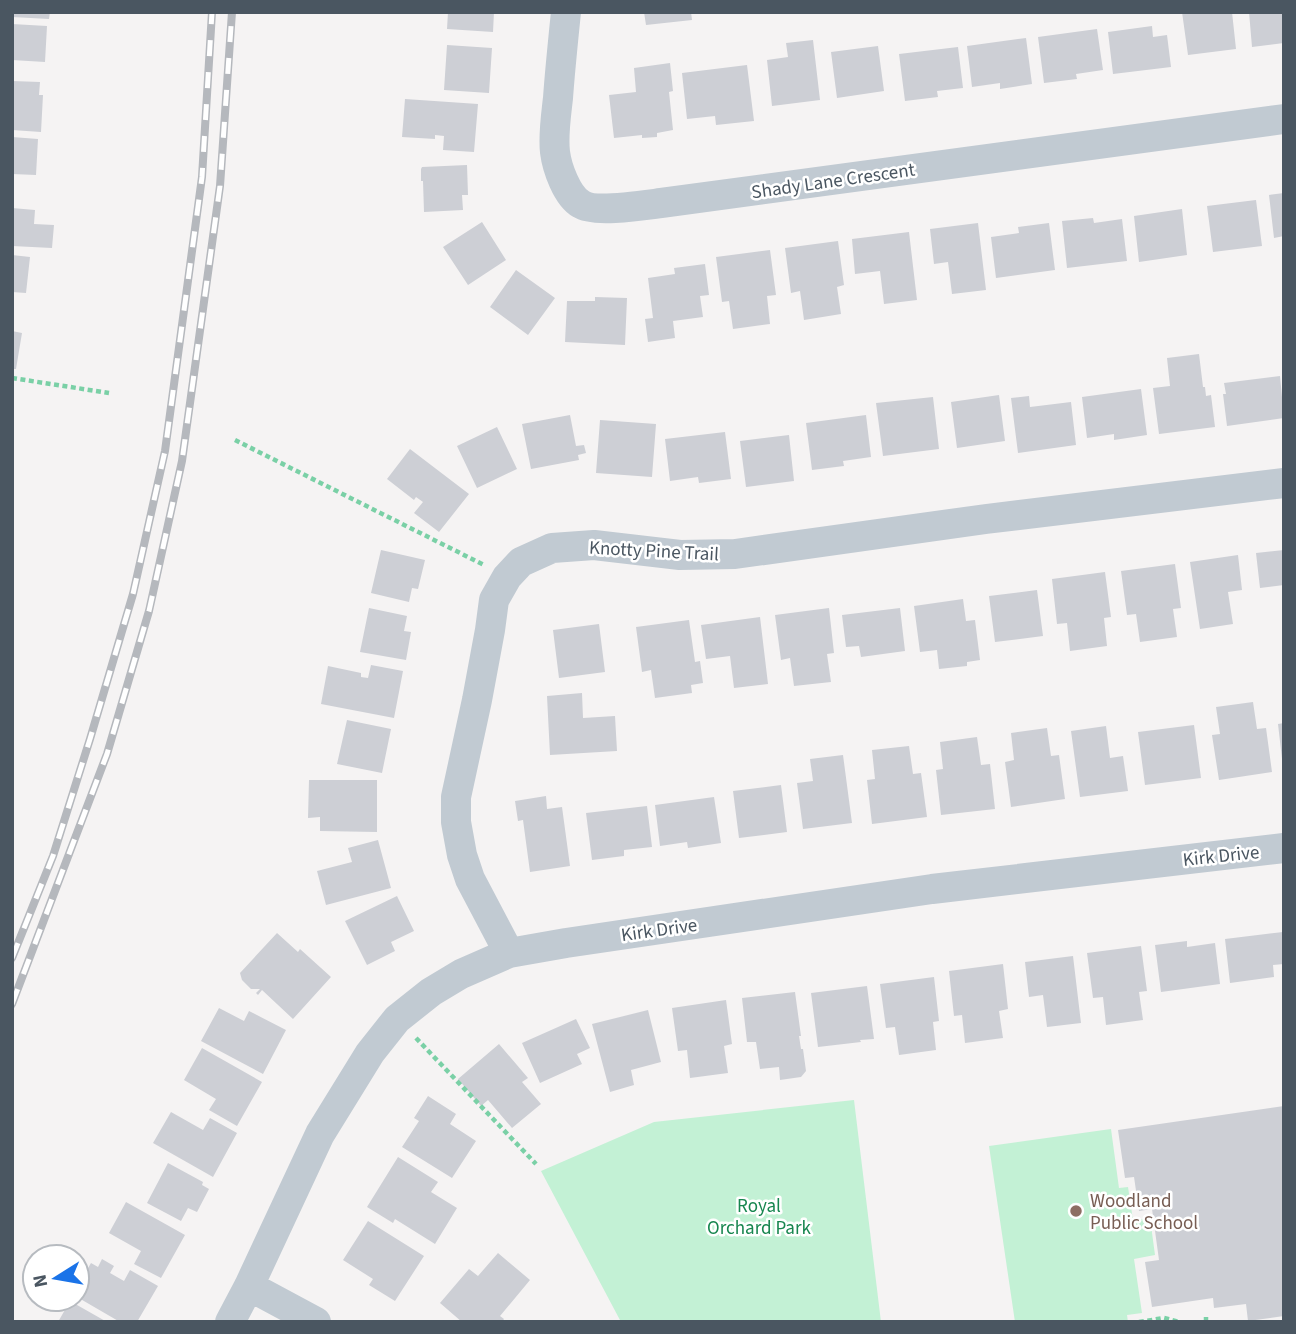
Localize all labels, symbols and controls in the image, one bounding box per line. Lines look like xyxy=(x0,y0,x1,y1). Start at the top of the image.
street label: Shady Lane Crescent xyxy=(750,157,917,206)
street label: Knotty Pine Trail xyxy=(588,535,720,568)
street label: Kirk Drive xyxy=(1182,839,1261,874)
street label: Kirk Drive xyxy=(619,912,699,949)
place label: Woodland Public School xyxy=(1090,1188,1198,1237)
park label: Royal Orchard Park xyxy=(707,1193,812,1242)
marker: Woodland Public School xyxy=(1068,1203,1084,1219)
north arrow xyxy=(21,1243,91,1313)
text: N xyxy=(26,1272,55,1290)

